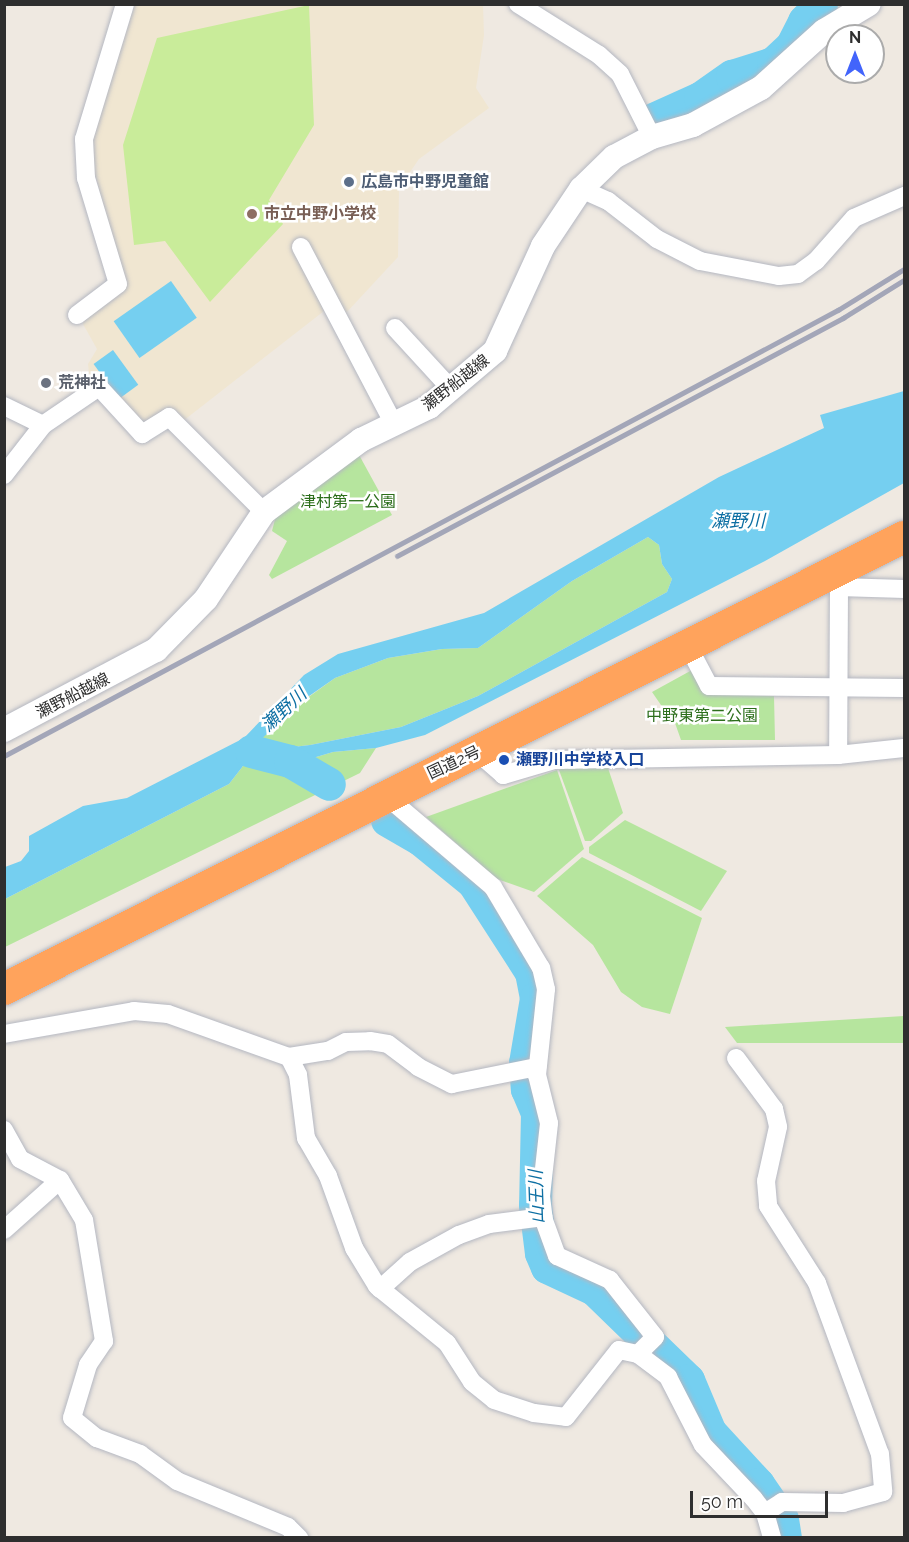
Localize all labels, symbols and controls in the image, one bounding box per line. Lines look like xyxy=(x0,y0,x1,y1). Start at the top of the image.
north arrow xyxy=(825,24,885,84)
text: N xyxy=(849,28,861,47)
place label: 広島市中野児童館 xyxy=(361,172,489,192)
marker: 広島市中野児童館 xyxy=(342,175,356,189)
place label: 市立中野小学校 xyxy=(264,204,376,224)
marker: 市立中野小学校 xyxy=(245,207,259,221)
street label: 瀬野船越線 xyxy=(419,351,493,415)
place label: 荒神社 xyxy=(58,373,106,393)
marker: 荒神社 xyxy=(39,376,53,390)
park label: 津村第一公園 xyxy=(300,492,396,512)
water label: 瀬野川 xyxy=(711,510,765,532)
street label: 瀬野船越線 xyxy=(33,669,113,723)
water label: 瀬野川 xyxy=(257,684,311,736)
park label: 中野東第二公園 xyxy=(646,706,758,726)
street label: 国道2号 xyxy=(424,742,484,784)
place label: 瀬野川中学校入口 xyxy=(516,750,644,770)
marker: 瀬野川中学校入口 xyxy=(497,753,511,767)
water label: 山王川 xyxy=(525,1170,549,1224)
scale bar xyxy=(693,1479,831,1517)
text: 50 m xyxy=(701,1491,743,1512)

